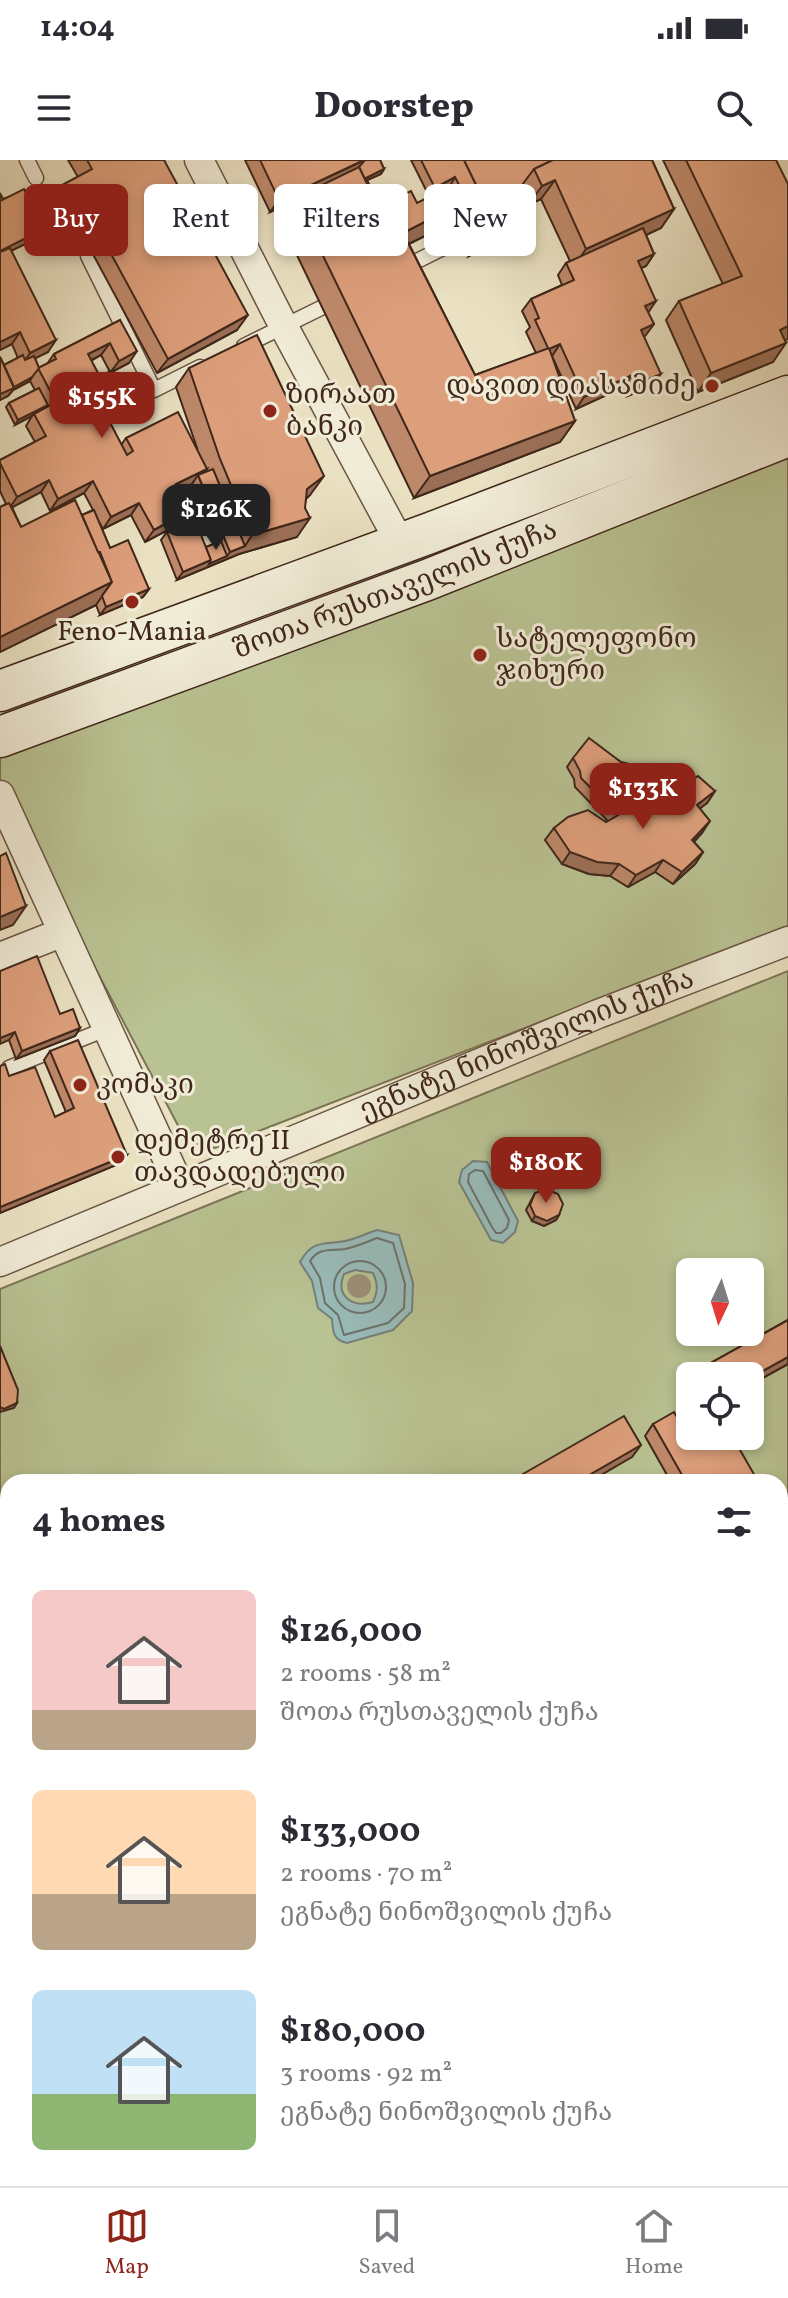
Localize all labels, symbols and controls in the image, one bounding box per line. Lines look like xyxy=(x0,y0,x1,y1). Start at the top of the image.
text: 14:04 xyxy=(40,7,115,49)
text: Doorstep xyxy=(314,83,474,133)
icon: menu xyxy=(32,86,76,130)
icon: search xyxy=(712,86,756,130)
chip: Buy xyxy=(24,184,128,256)
chip: Rent xyxy=(144,184,258,256)
chip: Filters xyxy=(274,184,408,256)
chip: New xyxy=(424,184,536,256)
place label: დავით დიასამიძე xyxy=(446,367,696,406)
pin: $155K xyxy=(46,372,158,440)
place label: ზირაათ ბანკი xyxy=(286,376,396,447)
marker: დავით დიასამიძე xyxy=(703,377,721,395)
text: $155K xyxy=(68,380,136,416)
marker: ზირაათ ბანკი xyxy=(261,402,279,420)
pin: $126K xyxy=(160,484,272,552)
text: $126K xyxy=(180,492,252,528)
street label: შოთა რუსთაველის ქუჩა xyxy=(228,510,563,669)
marker: Feno-Mania xyxy=(123,593,141,611)
place label: Feno-Mania xyxy=(57,613,207,652)
place label: სატელეფონო ჯიხური xyxy=(496,620,697,691)
marker: სატელეფონო ჯიხური xyxy=(471,646,489,664)
pin: $133K xyxy=(587,763,699,831)
text: $133K xyxy=(608,771,678,807)
street label: ეგნატე ნინოშვილის ქუჩა xyxy=(354,959,700,1130)
place label: კომაკი xyxy=(96,1066,194,1105)
marker: კომაკი xyxy=(71,1076,89,1094)
place label: დემეტრე II თავდადებული xyxy=(134,1122,346,1193)
pin: $180K xyxy=(490,1137,602,1205)
text: $180K xyxy=(509,1145,583,1181)
marker: დემეტრე II თავდადებული xyxy=(109,1148,127,1166)
north arrow xyxy=(676,1258,764,1346)
map controls xyxy=(676,1258,764,1450)
button: locate xyxy=(676,1362,764,1450)
text: 4 homes xyxy=(32,1499,166,1546)
icon: filters xyxy=(712,1500,756,1544)
text: $126,000 xyxy=(280,1609,422,1656)
icon: home xyxy=(96,1622,192,1718)
text: 2 rooms · 58 m² xyxy=(280,1656,451,1692)
text: შოთა რუსთაველის ქუჩა xyxy=(280,1695,599,1731)
text: $133,000 xyxy=(280,1809,421,1856)
icon: home xyxy=(96,1822,192,1918)
text: 2 rooms · 70 m² xyxy=(280,1856,452,1892)
text: ეგნატე ნინოშვილის ქუჩა xyxy=(280,1895,612,1931)
text: $180,000 xyxy=(280,2009,425,2056)
icon: home xyxy=(96,2022,192,2118)
text: 3 rooms · 92 m² xyxy=(280,2056,452,2092)
text: ეგნატე ნინოშვილის ქუჩა xyxy=(280,2095,612,2131)
tab: Map xyxy=(105,2204,149,2283)
tab: Saved xyxy=(359,2204,415,2283)
tab: Home xyxy=(625,2204,683,2283)

